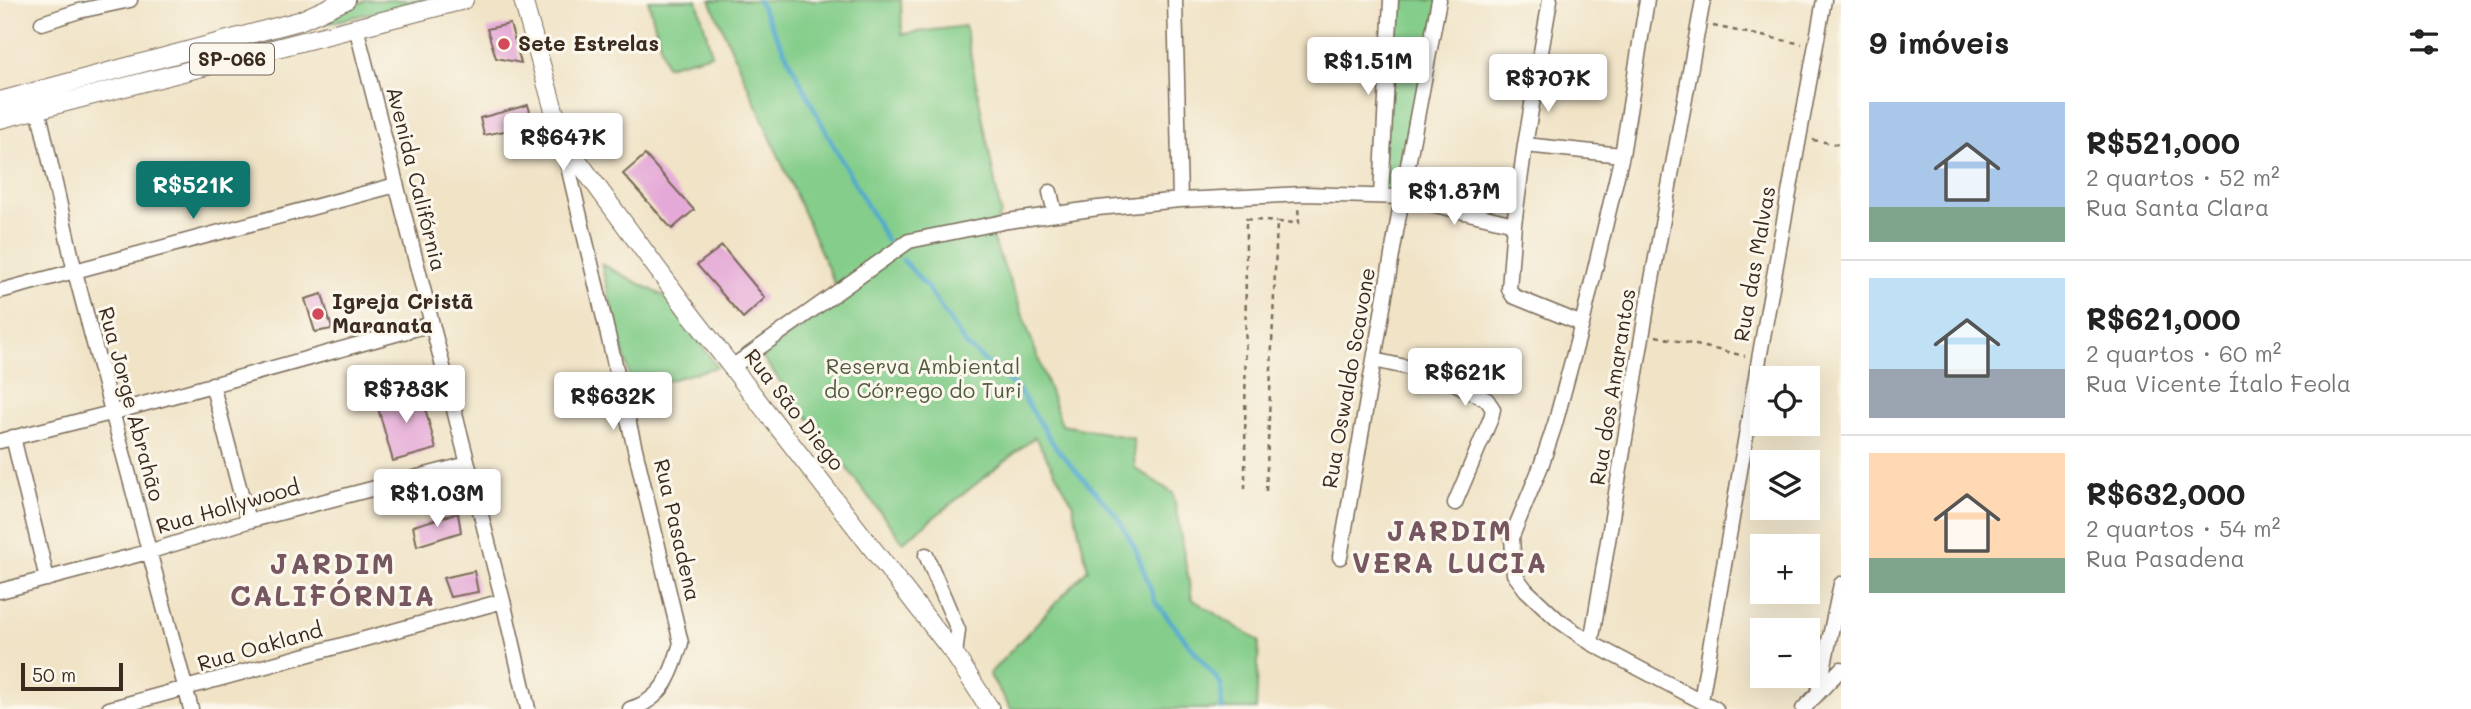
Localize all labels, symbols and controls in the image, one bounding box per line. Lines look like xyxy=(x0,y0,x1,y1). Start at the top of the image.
text: 9 imóveis xyxy=(1869,22,2009,62)
icon: filters xyxy=(2405,23,2443,61)
place label: Sete Estrelas xyxy=(518,29,659,56)
marker: Sete Estrelas xyxy=(496,36,512,52)
pin: R$1.51M xyxy=(1303,38,1433,97)
road number: SP-066 xyxy=(190,44,274,74)
text: R$1.51M xyxy=(1323,45,1413,75)
pin: R$707K xyxy=(1491,54,1605,114)
text: R$707K xyxy=(1505,62,1591,92)
street label: Avenida Califórnia xyxy=(381,84,453,274)
pin: R$647K xyxy=(506,114,620,173)
text: R$647K xyxy=(520,121,606,151)
text: R$521,000 xyxy=(2086,122,2240,162)
icon: home xyxy=(1925,130,2009,214)
pin: R$521K xyxy=(136,162,250,221)
text: 2 quartos · 52 m² xyxy=(2086,162,2280,192)
pin: R$1.87M xyxy=(1389,168,1519,227)
text: R$521K xyxy=(152,169,234,199)
text: R$1.87M xyxy=(1407,175,1501,205)
street label: Rua das Malvas xyxy=(1727,184,1780,344)
text: Rua Santa Clara xyxy=(2086,192,2269,222)
street label: Rua Oswaldo Scavone xyxy=(1315,265,1380,490)
street label: Rua dos Amarantos xyxy=(1583,286,1640,487)
place label: Igreja Cristã Maranata xyxy=(332,287,474,338)
text: R$621,000 xyxy=(2086,298,2241,338)
street label: Rua Jorge Abrahão xyxy=(94,303,171,504)
marker: Igreja Cristã Maranata xyxy=(310,306,326,322)
icon: home xyxy=(1925,306,2009,390)
text: 2 quartos · 60 m² xyxy=(2086,338,2282,368)
street label: Rua São Diego xyxy=(739,343,851,475)
pin: R$621K xyxy=(1408,348,1522,408)
park label: Reserva Ambiental do Córrego do Turi xyxy=(824,352,1022,403)
text: R$621K xyxy=(1424,356,1506,386)
pin: R$783K xyxy=(349,366,463,425)
map controls xyxy=(1750,366,1820,688)
button: locate xyxy=(1750,366,1820,436)
text: Rua Vicente Ítalo Feola xyxy=(2086,368,2351,398)
pin: R$632K xyxy=(556,372,670,432)
text: R$783K xyxy=(363,373,449,403)
text: R$632K xyxy=(570,380,656,410)
button: layers xyxy=(1750,450,1820,520)
street label: Rua Pasadena xyxy=(649,456,708,603)
pin: R$1.03M xyxy=(372,470,502,529)
street label: Rua Hollywood xyxy=(153,472,303,539)
text: R$632,000 xyxy=(2086,473,2245,513)
text: R$1.03M xyxy=(390,477,484,507)
icon: home xyxy=(1925,481,2009,565)
district label: JARDIM VERA LUCIA xyxy=(1352,512,1548,580)
text: 2 quartos · 54 m² xyxy=(2086,513,2280,543)
button: + xyxy=(1750,534,1820,604)
text: Rua Pasadena xyxy=(2086,543,2245,573)
district label: JARDIM CALIFÓRNIA xyxy=(230,545,436,613)
street label: Rua Oakland xyxy=(194,615,325,676)
button: − xyxy=(1750,618,1820,688)
scale bar xyxy=(21,660,122,692)
text: 50 m xyxy=(32,662,76,687)

